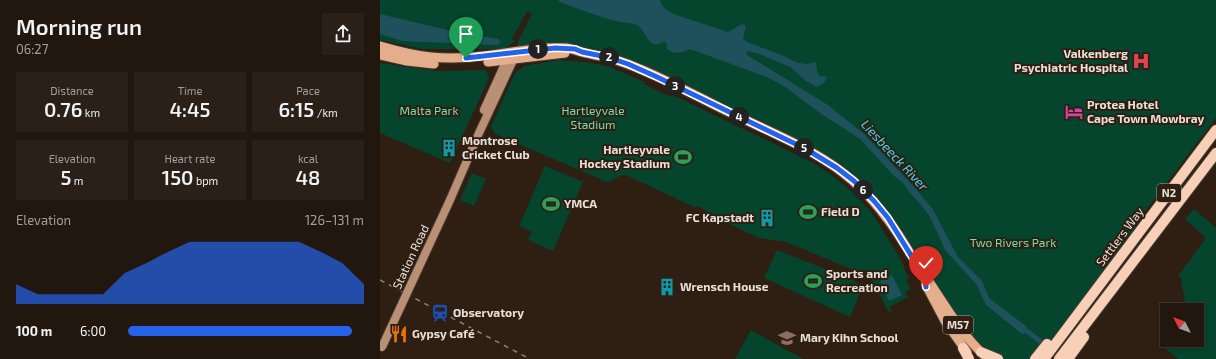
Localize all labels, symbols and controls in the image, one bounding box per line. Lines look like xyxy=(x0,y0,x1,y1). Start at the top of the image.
text: Morning run xyxy=(16,13,142,39)
button: share xyxy=(322,13,364,55)
pin xyxy=(449,17,483,58)
icon: arrive xyxy=(455,23,477,45)
pin: 1 xyxy=(528,39,548,59)
text: 06:27 xyxy=(16,41,48,57)
text: 1 xyxy=(536,42,540,55)
place label: Valkenberg Psychiatric Hospital xyxy=(1014,46,1128,75)
pin: 2 xyxy=(599,47,619,67)
text: 2 xyxy=(606,50,612,63)
hospital icon: Valkenberg Psychiatric Hospital xyxy=(1131,51,1151,71)
pin: 3 xyxy=(665,76,685,96)
text: 3 xyxy=(672,79,678,92)
text: Distance xyxy=(50,84,94,97)
text: Time xyxy=(178,84,202,97)
text: Pace xyxy=(296,84,320,97)
text: 0.76 xyxy=(44,97,82,121)
text: 4:45 xyxy=(170,97,210,121)
text: 6:15 xyxy=(278,97,314,121)
place label: Protea Hotel Cape Town Mowbray xyxy=(1087,97,1204,126)
hotel icon: Protea Hotel Cape Town Mowbray xyxy=(1064,102,1084,122)
park label: Malta Park xyxy=(400,103,458,117)
park label: Hartleyvale Stadium xyxy=(561,103,625,131)
text: km xyxy=(82,106,100,119)
text: /km xyxy=(314,106,338,119)
pin: 4 xyxy=(729,107,749,127)
text: 4 xyxy=(735,110,743,123)
water label: Liesbeeck River xyxy=(858,116,932,194)
place label: Montrose Cricket Club xyxy=(462,133,530,161)
building icon: Montrose Cricket Club xyxy=(439,138,459,158)
pin: 5 xyxy=(794,138,814,158)
text: 5 xyxy=(801,141,807,154)
place label: Hartleyvale Hockey Stadium xyxy=(579,142,670,171)
sports icon: Hartleyvale Hockey Stadium xyxy=(673,147,693,167)
text: Elevation xyxy=(49,152,95,165)
text: Heart rate xyxy=(165,152,215,165)
text: kcal xyxy=(298,152,318,165)
text: 5 xyxy=(61,165,71,189)
text: 150 xyxy=(162,165,193,189)
text: 48 xyxy=(296,165,320,189)
text: m xyxy=(71,174,84,187)
text: bpm xyxy=(193,174,218,187)
pin: 6 xyxy=(853,180,873,200)
text: 6 xyxy=(860,183,866,196)
road number: N2 xyxy=(1157,184,1181,202)
sports icon: YMCA xyxy=(541,194,561,214)
place label: YMCA xyxy=(564,196,597,210)
sports icon: Field D xyxy=(798,202,818,222)
place label: Field D xyxy=(821,204,860,218)
street label: Settlers Way xyxy=(1093,204,1146,269)
building icon: FC Kapstadt xyxy=(757,208,777,228)
place label: FC Kapstadt xyxy=(686,210,754,224)
text: Elevation xyxy=(16,212,71,228)
text: 126–131 m xyxy=(305,212,364,228)
street label: Station Road xyxy=(389,222,431,291)
park label: Two Rivers Park xyxy=(970,235,1056,249)
pin xyxy=(909,246,943,287)
icon: check xyxy=(915,252,937,274)
place label: Sports and Recreation xyxy=(826,266,888,294)
sports icon: Sports and Recreation xyxy=(803,271,823,291)
building icon: Wrensch House xyxy=(657,277,677,297)
place label: Wrensch House xyxy=(680,279,769,293)
station icon: Observatory xyxy=(430,303,450,323)
north arrow xyxy=(1160,303,1204,347)
map controls xyxy=(1160,303,1204,347)
place label: Observatory xyxy=(453,305,524,320)
road number: M57 xyxy=(943,316,973,334)
text: 100 m xyxy=(16,323,52,339)
text: 6:00 xyxy=(80,323,106,339)
restaurant icon: Gypsy Café xyxy=(389,324,409,344)
place label: Gypsy Café xyxy=(412,326,475,341)
school or university icon: Mary Kihn School xyxy=(777,328,797,348)
place label: Mary Kihn School xyxy=(800,330,899,345)

